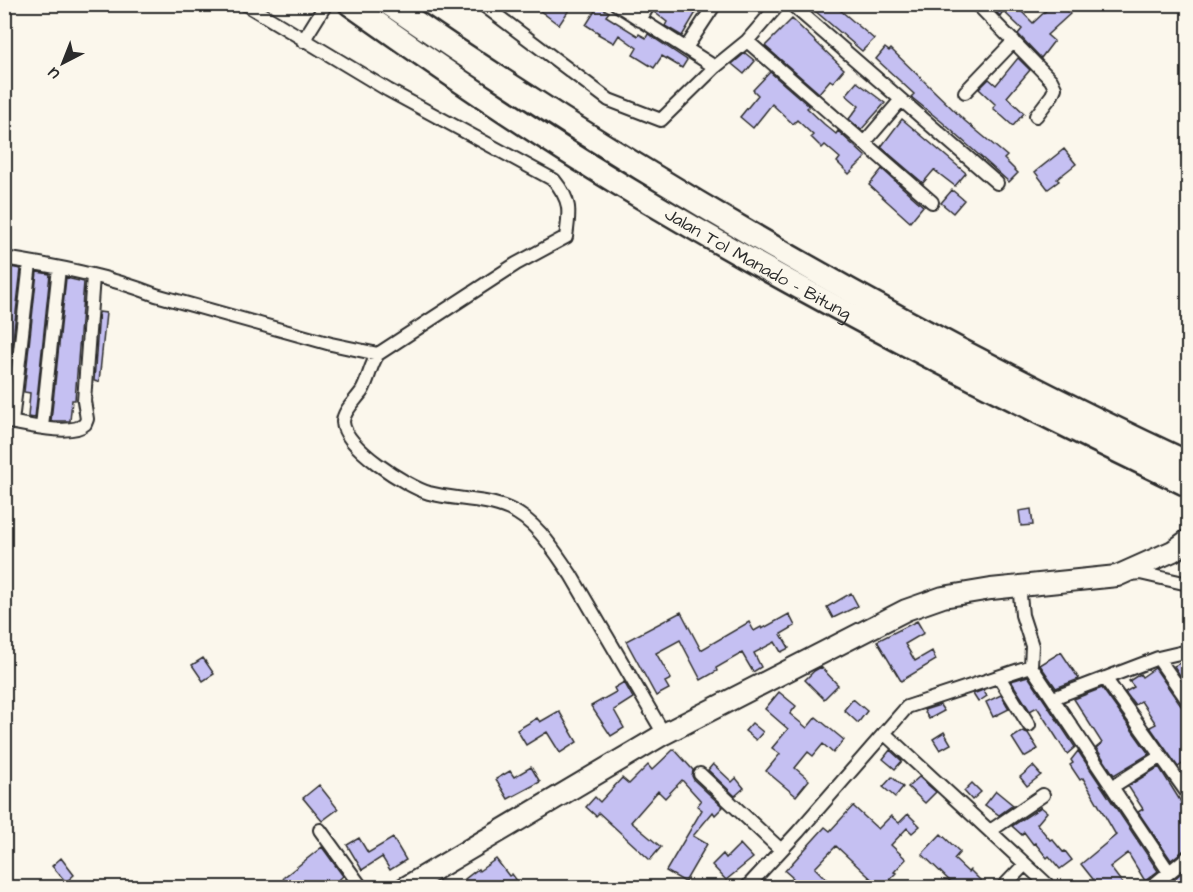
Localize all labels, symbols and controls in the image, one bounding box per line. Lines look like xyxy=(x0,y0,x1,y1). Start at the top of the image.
north arrow xyxy=(33,33,93,93)
text: U xyxy=(43,62,64,85)
street label: Jalan Tol Manado - Bitung xyxy=(660,201,856,327)

